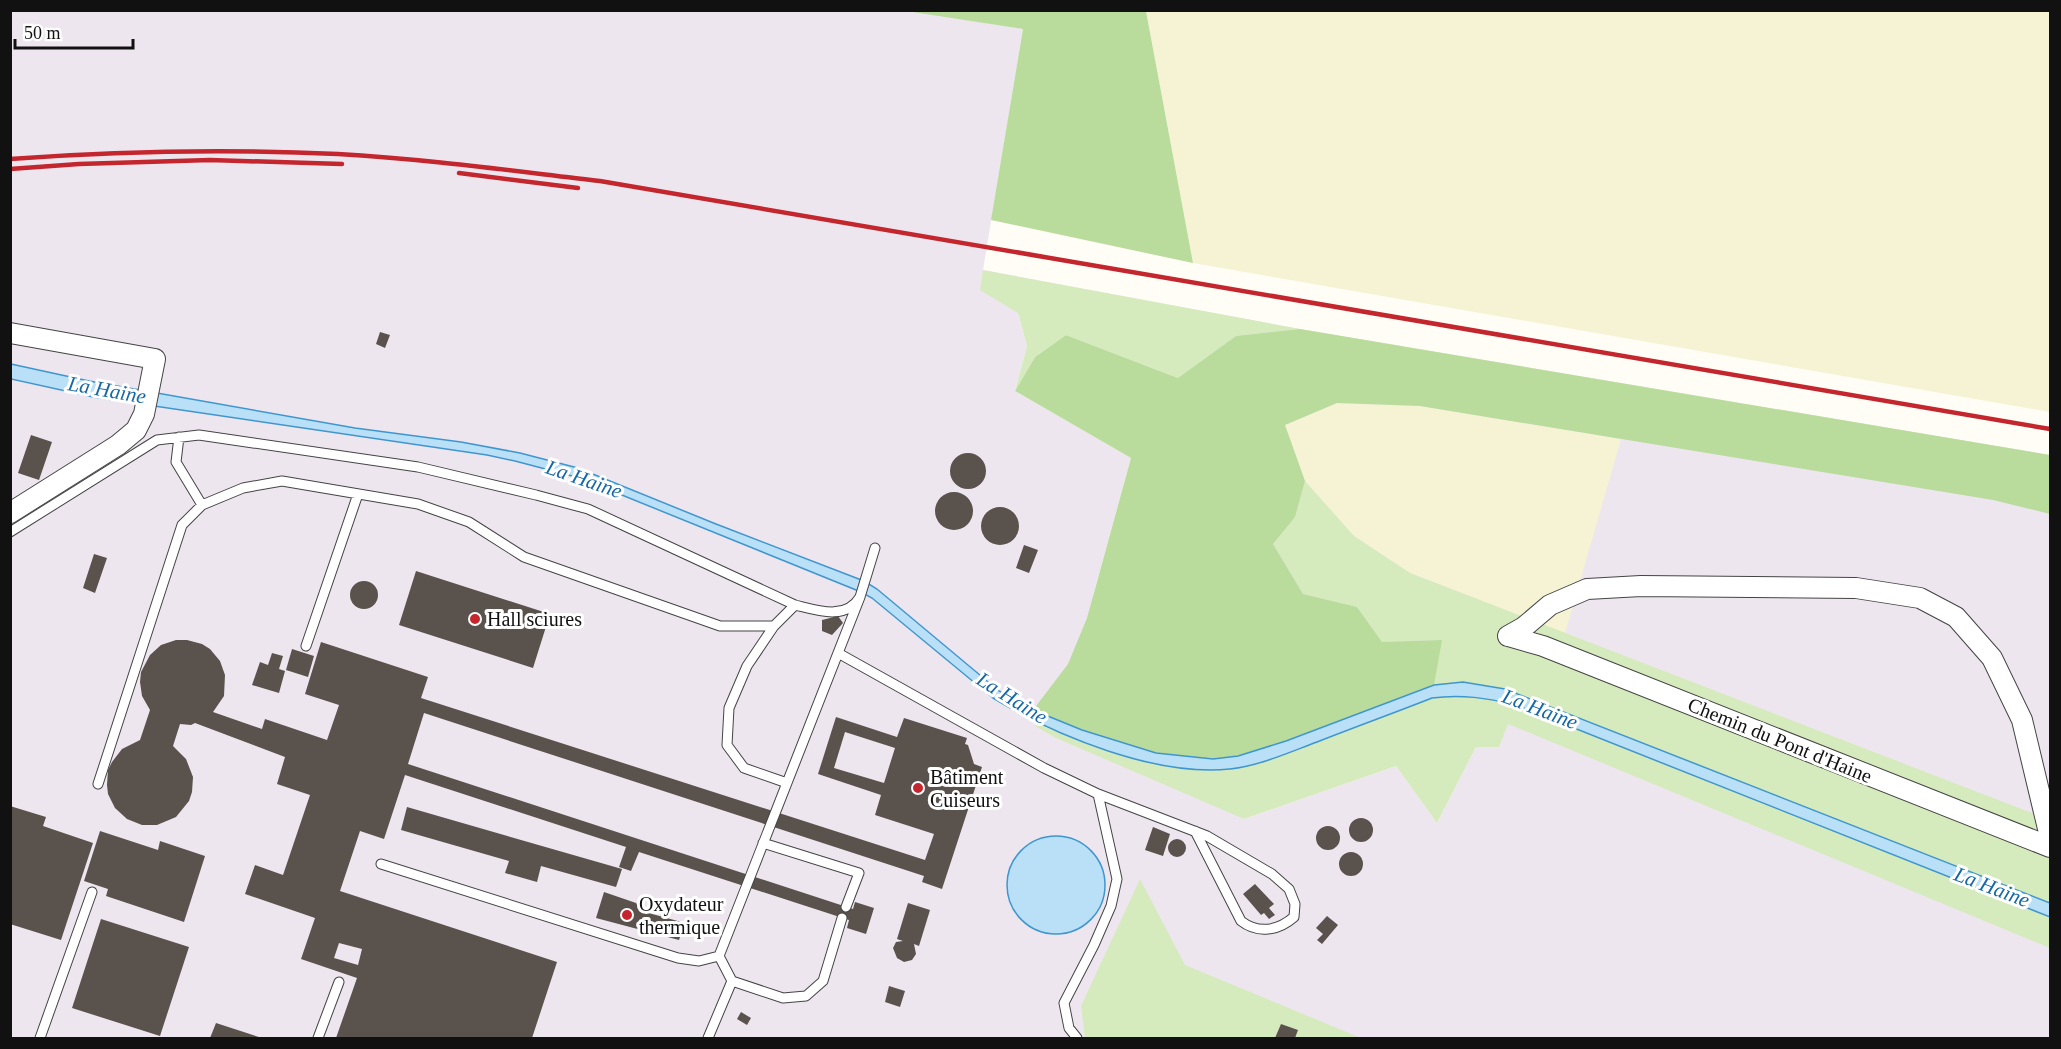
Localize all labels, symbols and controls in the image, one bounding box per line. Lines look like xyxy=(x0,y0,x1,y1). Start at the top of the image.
scale bar xyxy=(15,12,134,50)
text: 50 m xyxy=(24,23,61,43)
water label: La Haine xyxy=(65,371,148,409)
water label: La Haine xyxy=(542,455,625,503)
place label: Hall sciures xyxy=(487,608,582,630)
marker: Hall sciures xyxy=(468,612,482,626)
water label: La Haine xyxy=(971,666,1052,729)
water label: La Haine xyxy=(1498,683,1581,734)
street label: Chemin du Pont d'Haine xyxy=(1685,693,1875,787)
place label: Bâtiment Cuiseurs xyxy=(930,766,1004,811)
marker: Bâtiment Cuiseurs xyxy=(911,781,925,795)
water label: La Haine xyxy=(1950,861,2033,912)
place label: Oxydateur thermique xyxy=(639,893,724,939)
marker: Oxydateur thermique xyxy=(620,908,634,922)

